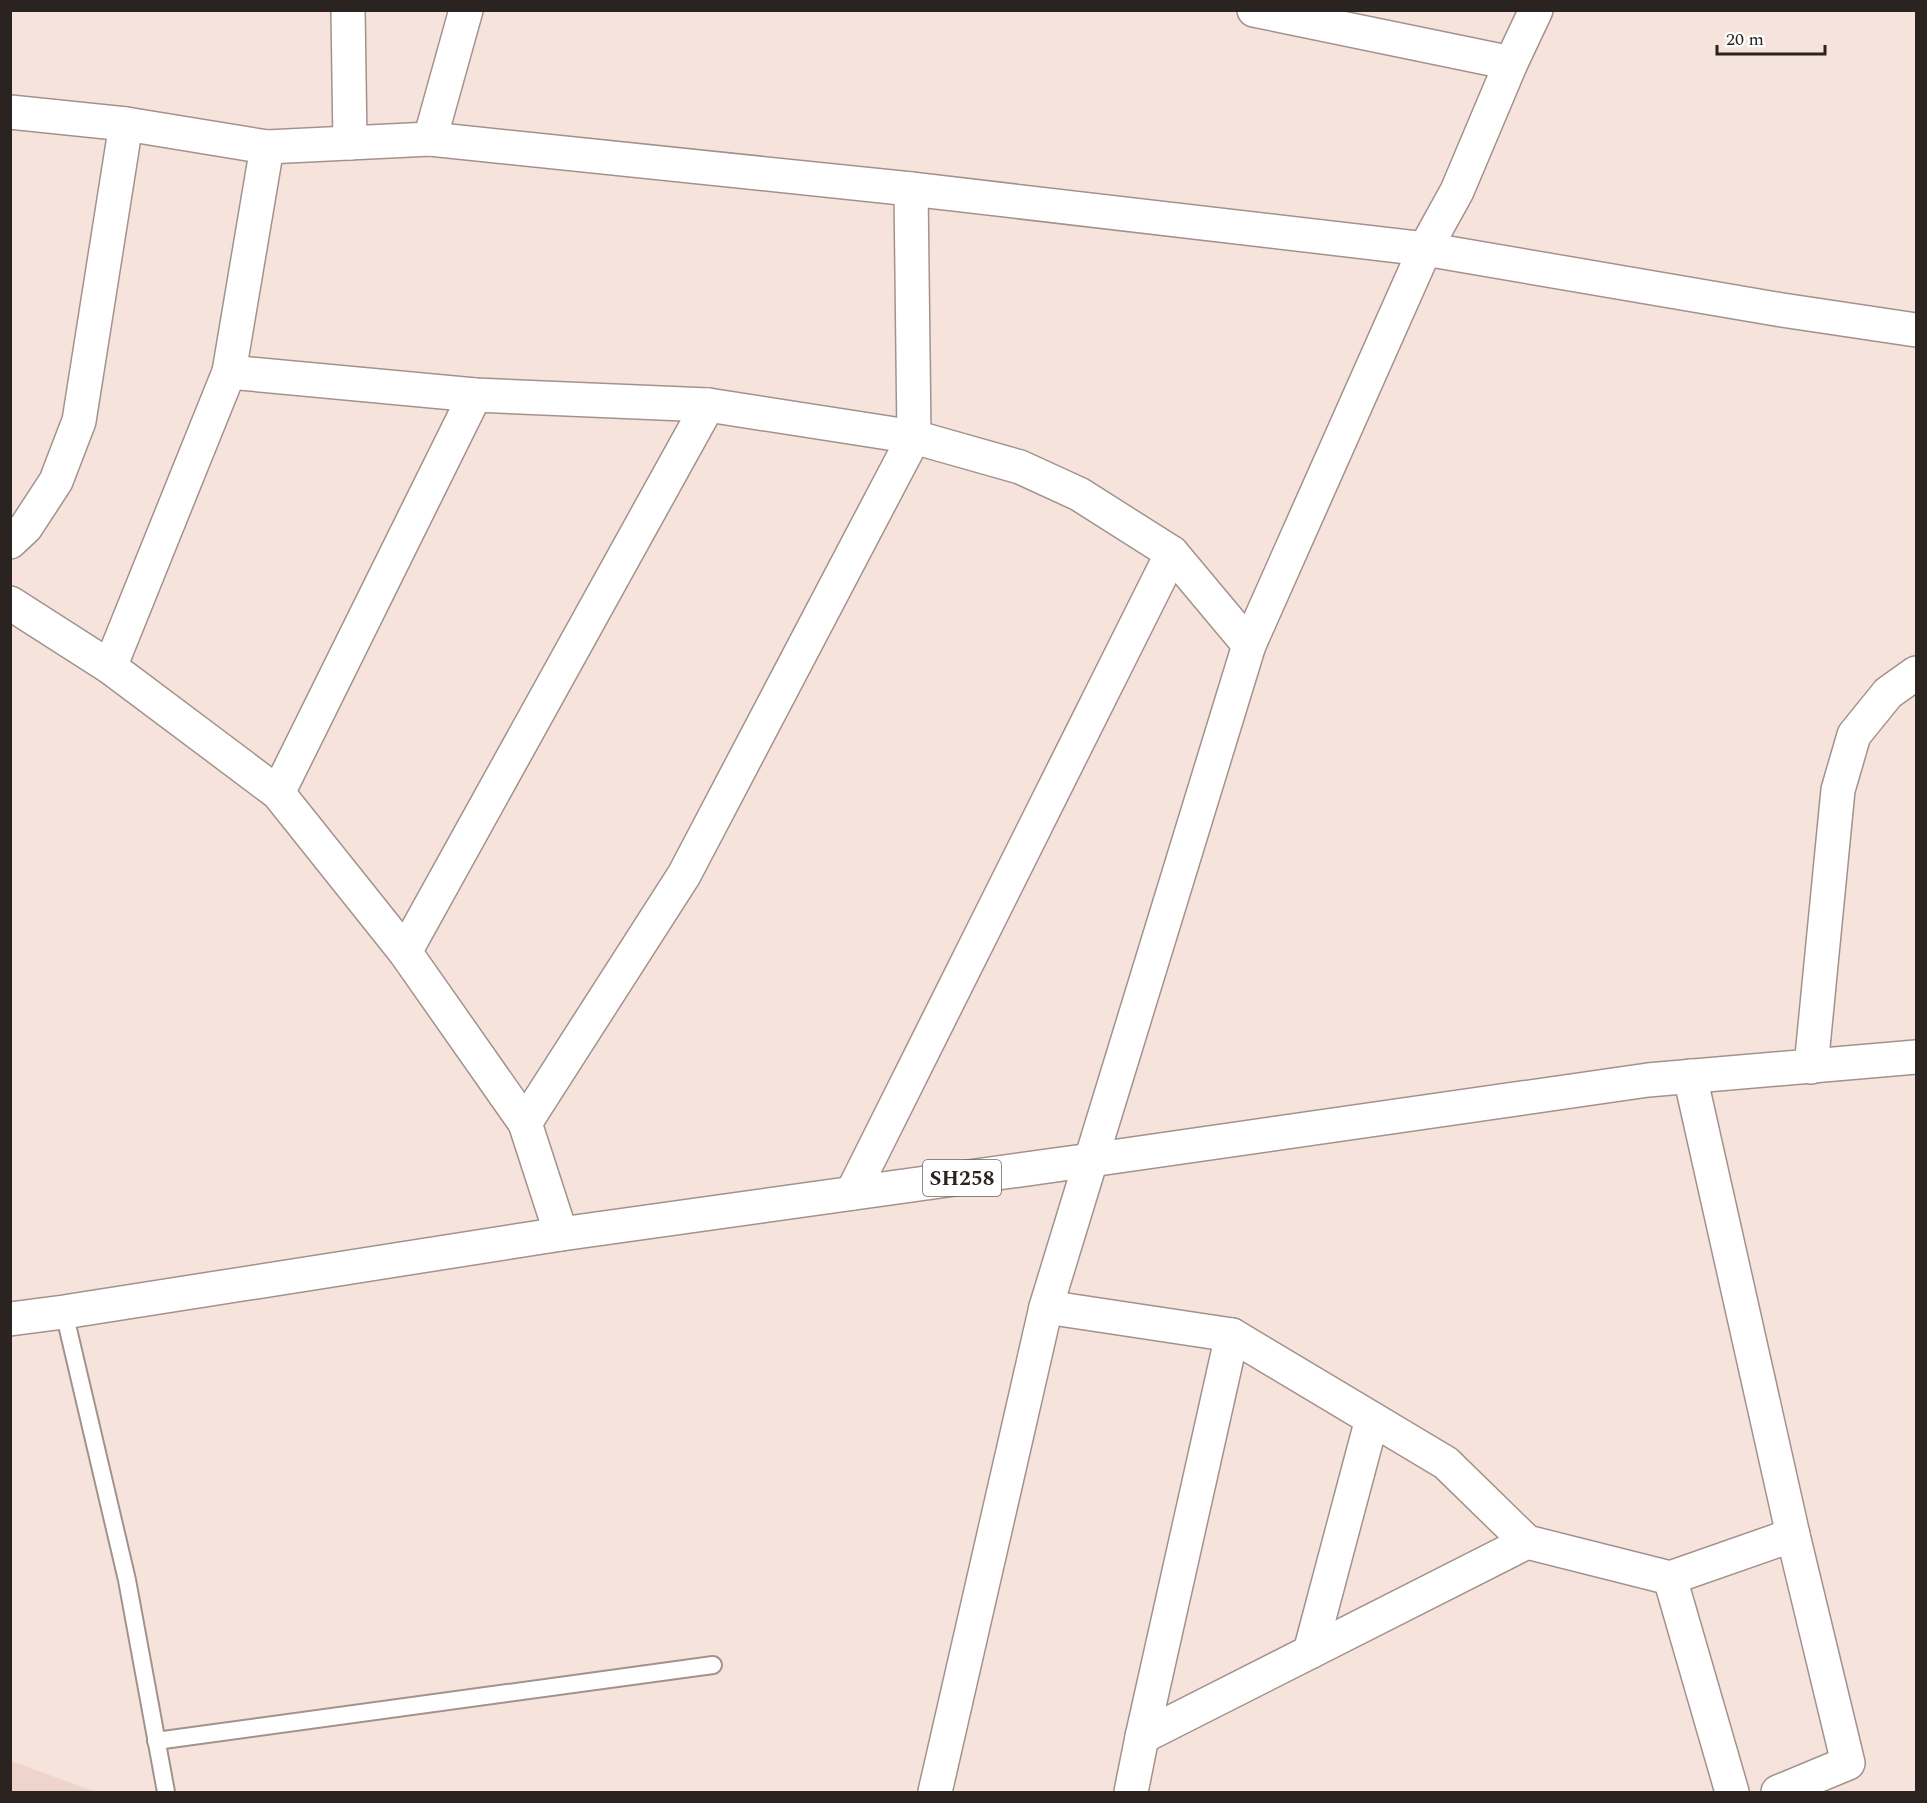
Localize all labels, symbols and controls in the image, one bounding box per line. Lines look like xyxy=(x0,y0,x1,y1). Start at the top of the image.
scale bar xyxy=(1717,18,1825,56)
text: 20 m xyxy=(1726,26,1764,53)
road number: SH258 xyxy=(923,1160,1001,1196)

